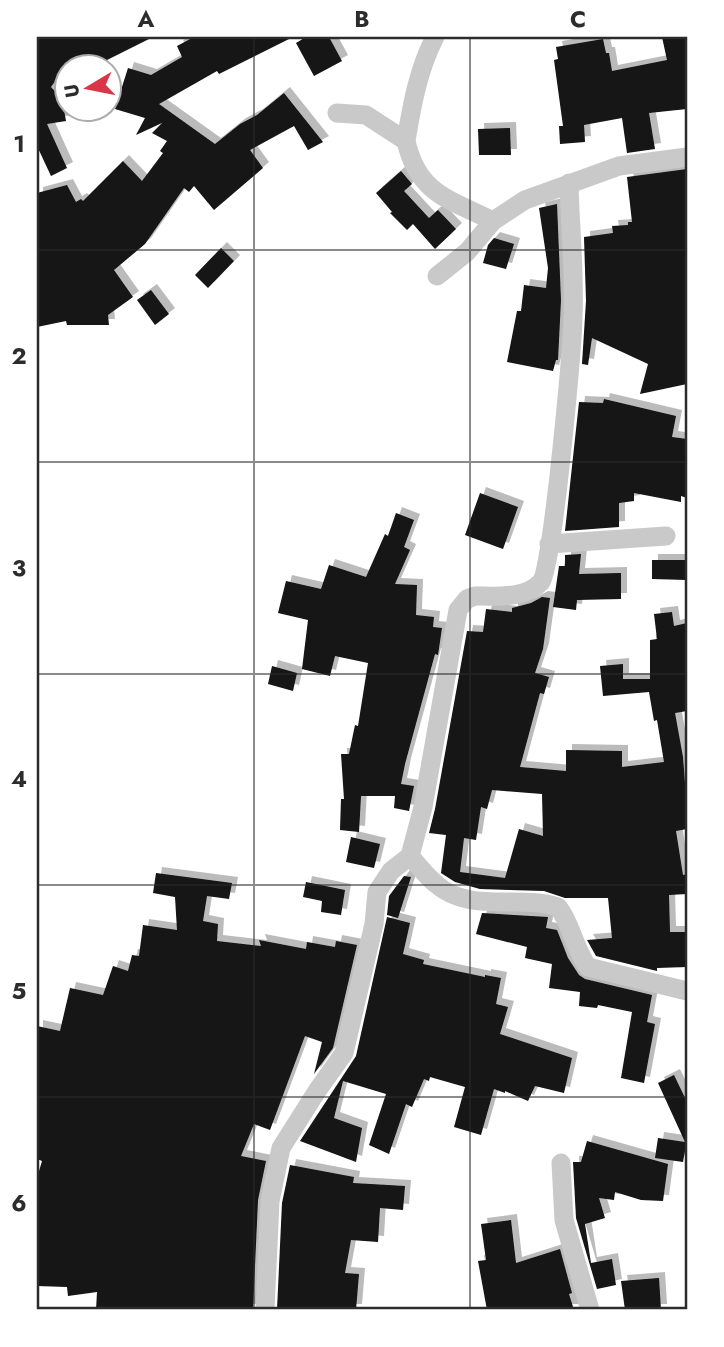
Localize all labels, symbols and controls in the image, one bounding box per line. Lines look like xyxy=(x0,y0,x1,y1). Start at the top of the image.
text: A xyxy=(137,2,155,36)
text: B xyxy=(354,2,370,36)
text: C xyxy=(570,2,586,36)
north arrow xyxy=(52,52,122,122)
text: U xyxy=(57,82,86,100)
text: 1 xyxy=(13,127,25,161)
text: 2 xyxy=(11,339,27,373)
text: 3 xyxy=(12,551,26,585)
text: 4 xyxy=(11,762,27,796)
text: 5 xyxy=(12,974,26,1008)
text: 6 xyxy=(11,1186,27,1220)

